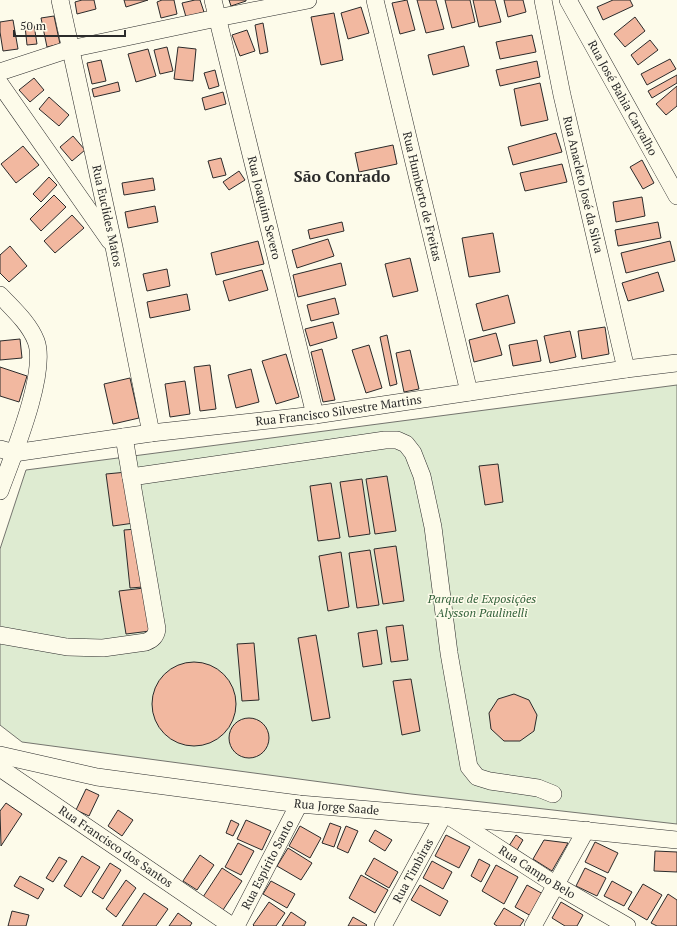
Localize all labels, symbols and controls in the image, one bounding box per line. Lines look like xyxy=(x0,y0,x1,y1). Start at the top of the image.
scale bar xyxy=(14,12,125,38)
text: 50 m xyxy=(20,18,47,33)
street label: Rua José Bahia Carvalho xyxy=(585,37,661,158)
street label: Rua Anacleto José da Silva xyxy=(560,115,607,255)
street label: Rua Humberto de Freitas xyxy=(400,130,445,263)
street label: Rua Joaquim Severo xyxy=(245,154,285,261)
street label: Rua Euclides Matos xyxy=(89,163,126,268)
district label: São Conrado xyxy=(294,165,391,187)
street label: Rua Francisco Silvestre Martins xyxy=(255,391,423,428)
park label: Parque de Exposições Alysson Paulinelli xyxy=(427,591,536,620)
street label: Rua Jorge Saade xyxy=(293,795,380,818)
street label: Rua Francisco dos Santos xyxy=(56,802,176,890)
street label: Rua Espírito Santo xyxy=(238,817,297,912)
street label: Rua Timbiras xyxy=(389,836,436,905)
street label: Rua Campo Belo xyxy=(496,842,579,902)

